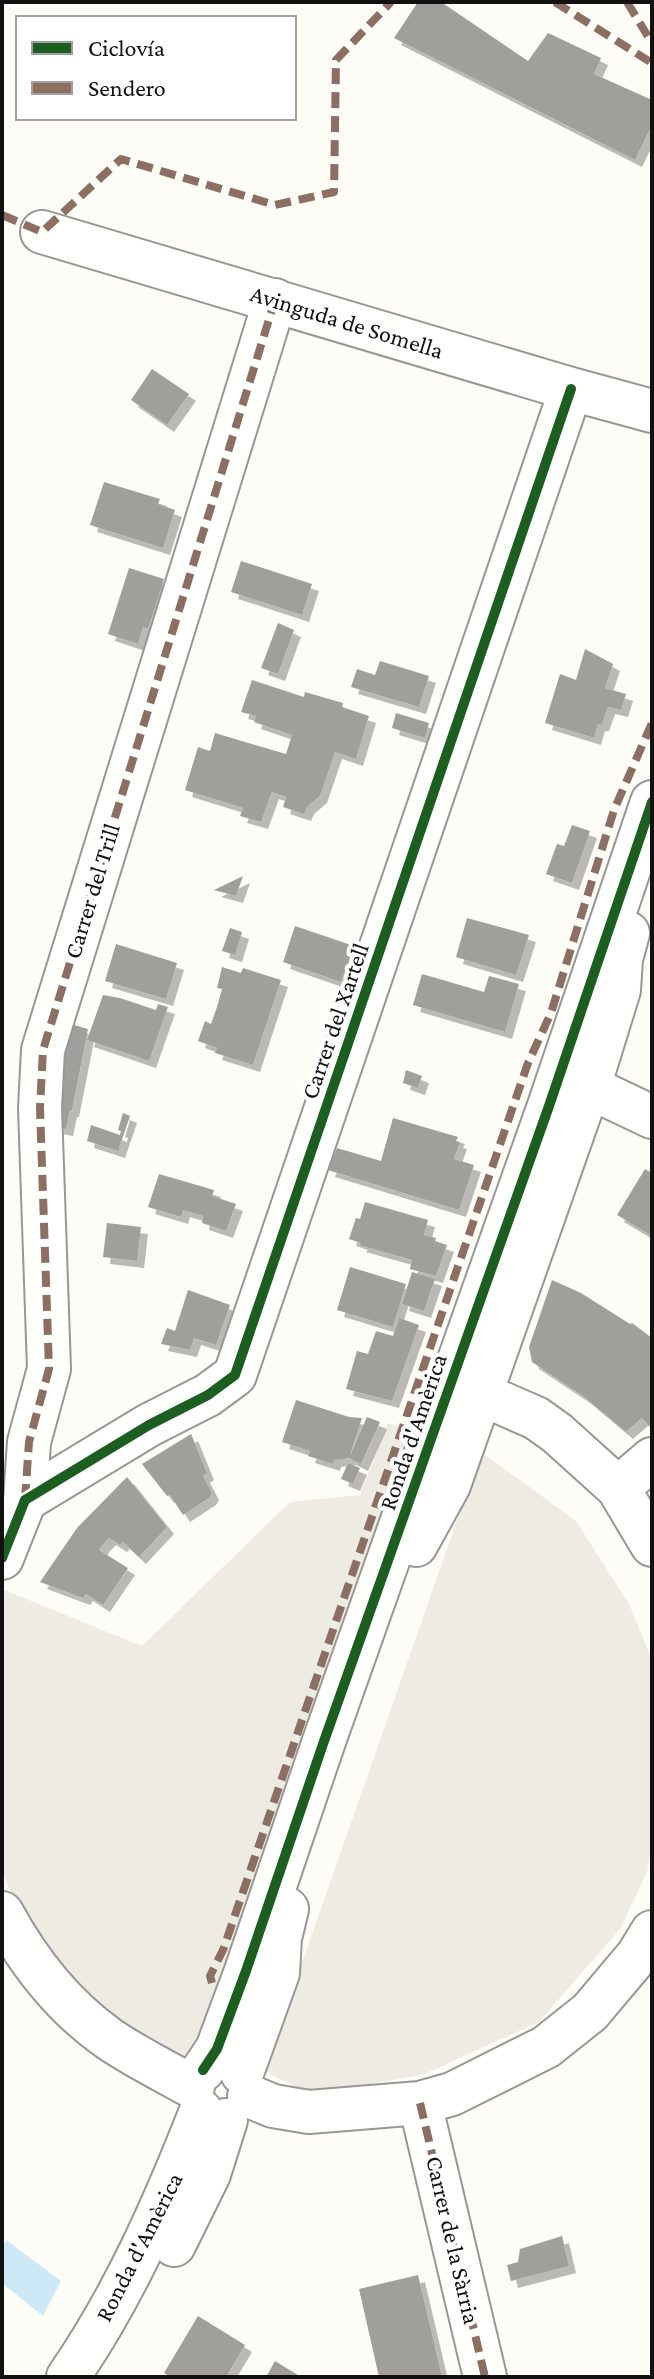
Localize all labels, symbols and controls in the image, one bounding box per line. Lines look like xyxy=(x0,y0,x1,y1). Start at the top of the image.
legend xyxy=(16,16,296,120)
text: Ciclovía xyxy=(88,34,165,61)
text: Sendero xyxy=(88,74,166,101)
street label: Avinguda de Somella xyxy=(247,279,447,364)
street label: Carrer del Trill xyxy=(58,820,125,962)
street label: Carrer del Xartell xyxy=(295,939,374,1102)
street label: Ronda d'Amèrica xyxy=(373,1350,452,1513)
street label: Carrer de la Sàrria xyxy=(421,2153,486,2327)
street label: Ronda d'Amèrica xyxy=(89,2168,188,2326)

